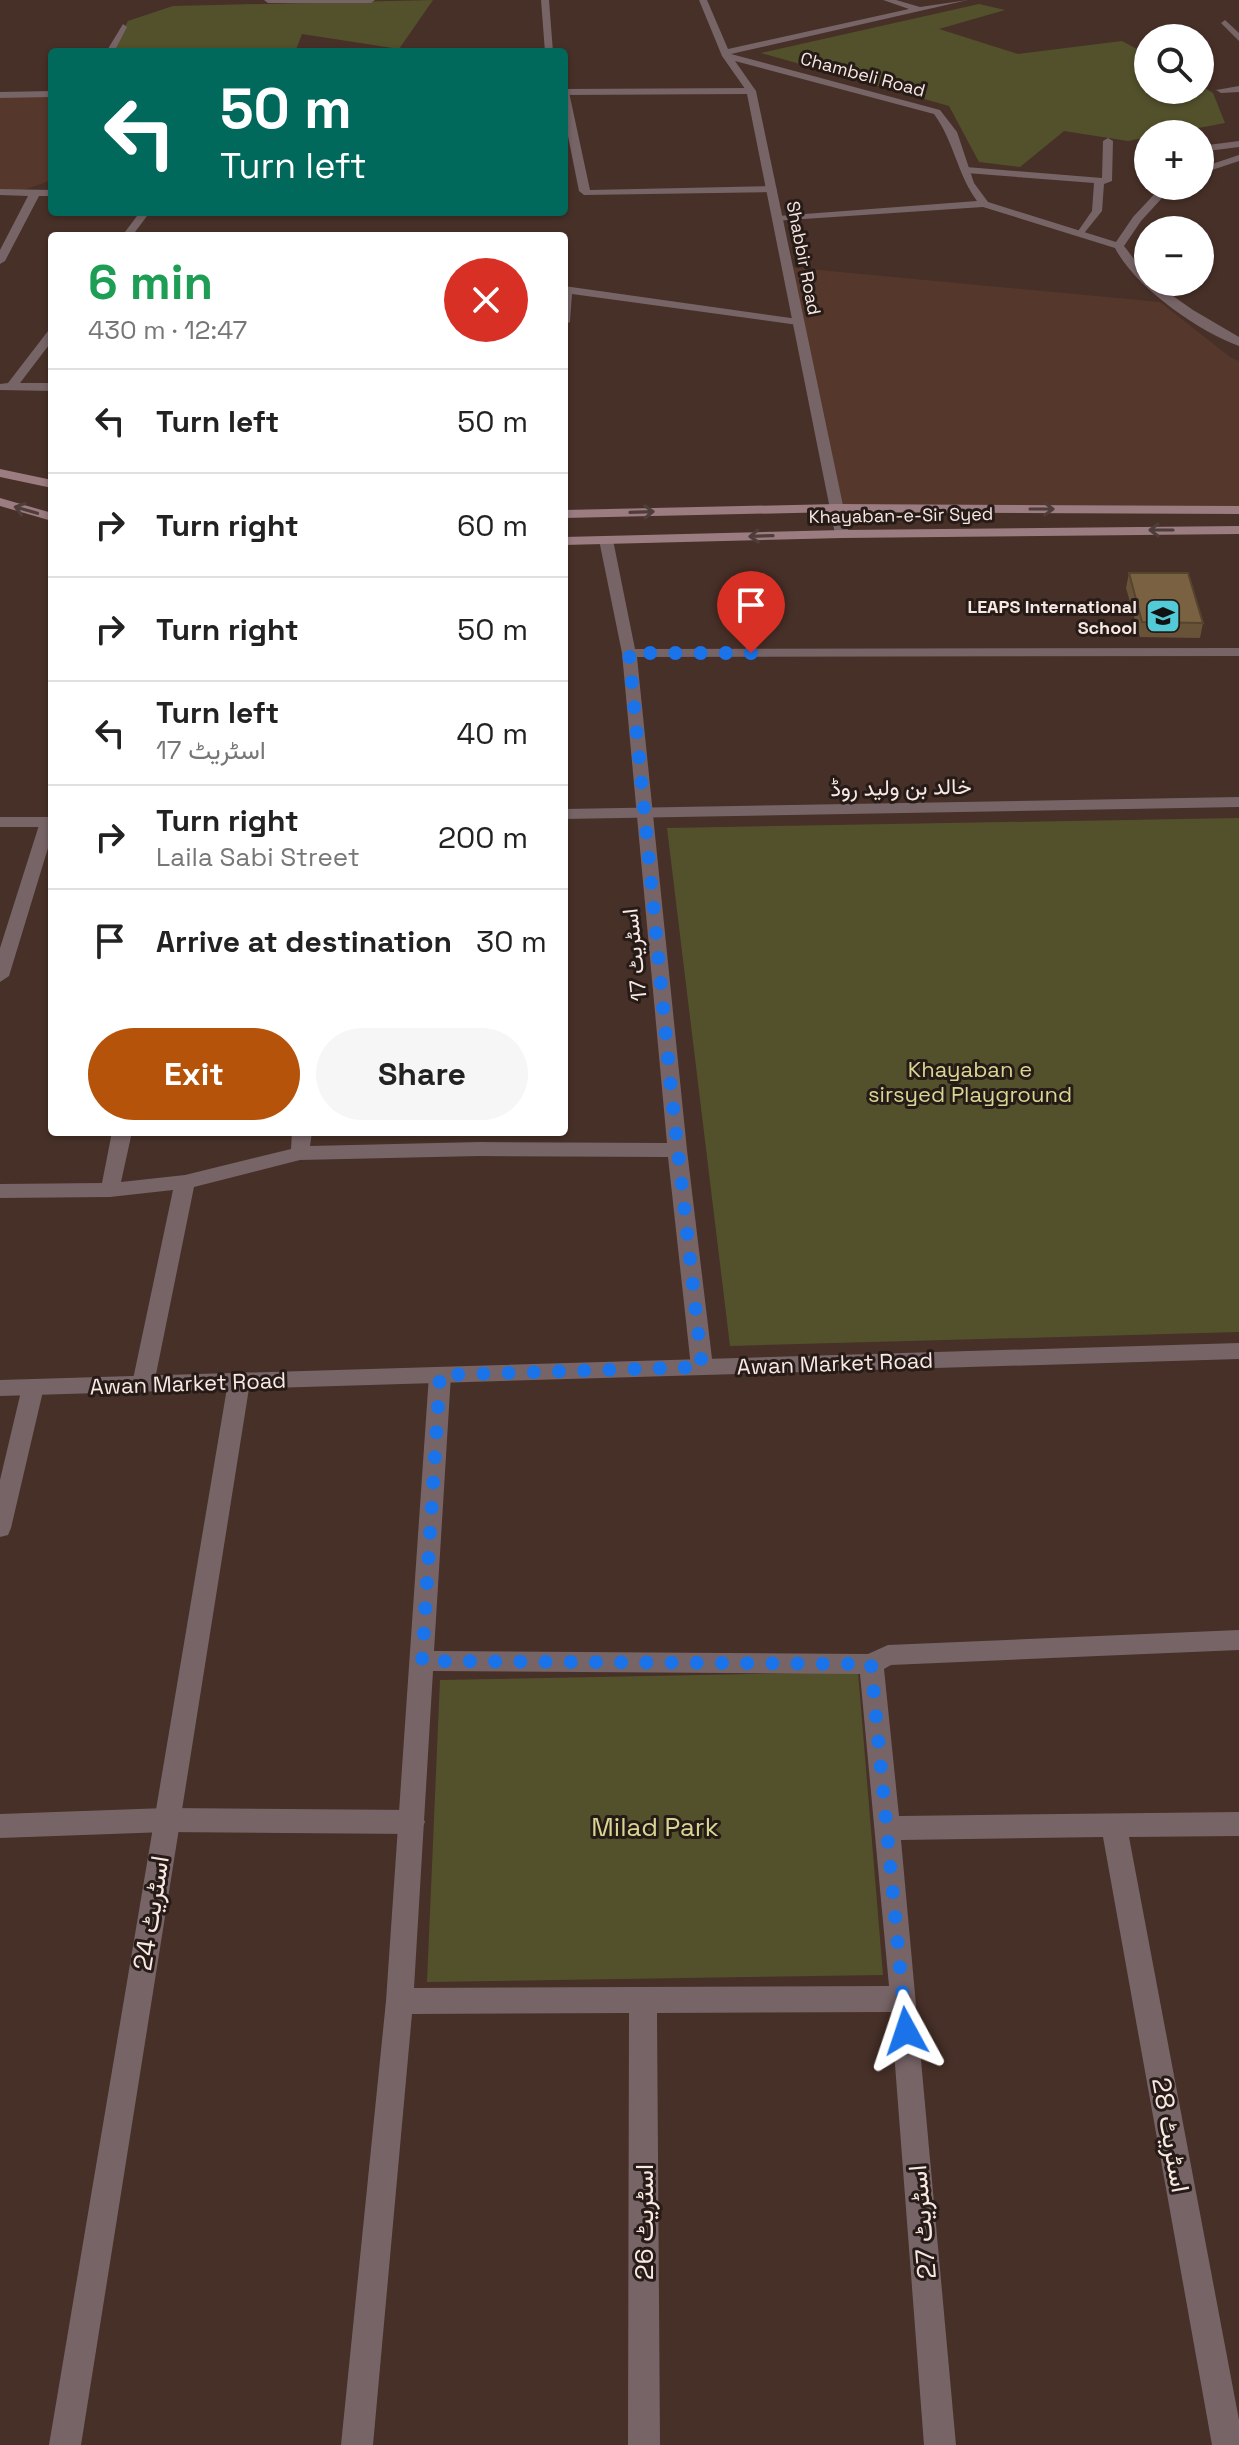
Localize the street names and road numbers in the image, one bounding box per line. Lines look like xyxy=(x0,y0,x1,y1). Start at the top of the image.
street label: Chambeli Road xyxy=(798,46,928,102)
street label: Shabbir Road xyxy=(782,199,826,317)
street label: Khayaban-e-Sir Syed xyxy=(808,502,994,528)
street label: خالد بن ولید روڈ xyxy=(830,772,972,802)
street label: اسٹریٹ 17 xyxy=(615,907,653,1003)
street label: Awan Market Road xyxy=(736,1346,934,1380)
street label: Awan Market Road xyxy=(89,1366,287,1400)
street label: اسٹریٹ 24 xyxy=(125,1853,177,1973)
street label: اسٹریٹ 28 xyxy=(1144,2075,1198,2195)
street label: اسٹریٹ 26 xyxy=(627,2164,661,2280)
street label: اسٹریٹ 27 xyxy=(900,2164,944,2280)

